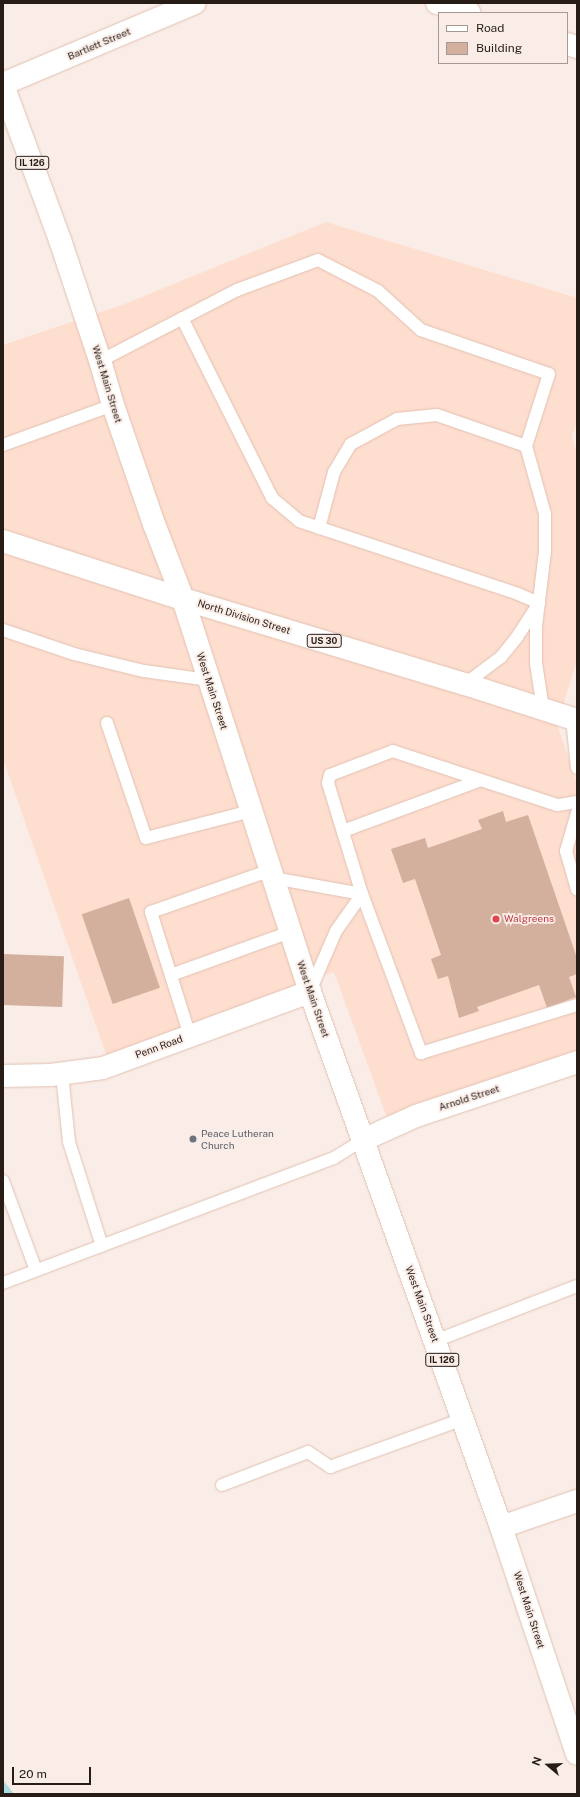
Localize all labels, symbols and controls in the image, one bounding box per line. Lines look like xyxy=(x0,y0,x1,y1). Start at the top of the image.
legend xyxy=(438,12,568,64)
text: Road xyxy=(476,21,504,35)
street label: Bartlett Street xyxy=(66,25,132,63)
text: Building xyxy=(476,41,522,55)
road number: IL 126 xyxy=(15,156,49,170)
street label: West Main Street xyxy=(90,344,124,424)
street label: North Division Street xyxy=(196,597,292,637)
road number: US 30 xyxy=(306,634,342,648)
street label: West Main Street xyxy=(194,651,230,731)
place label: Walgreens xyxy=(504,913,554,925)
marker: Walgreens xyxy=(491,914,501,924)
street label: West Main Street xyxy=(294,959,332,1039)
street label: Penn Road xyxy=(134,1033,184,1061)
street label: Arnold Street xyxy=(437,1083,501,1113)
place label: Peace Lutheran Church xyxy=(201,1127,274,1150)
marker: Peace Lutheran Church xyxy=(188,1134,198,1144)
street label: West Main Street xyxy=(403,1264,441,1344)
road number: IL 126 xyxy=(425,1353,459,1367)
street label: West Main Street xyxy=(511,1570,547,1650)
north arrow xyxy=(528,1745,568,1785)
text: N xyxy=(530,1755,544,1767)
scale bar xyxy=(14,1759,93,1785)
text: 20 m xyxy=(19,1767,47,1781)

